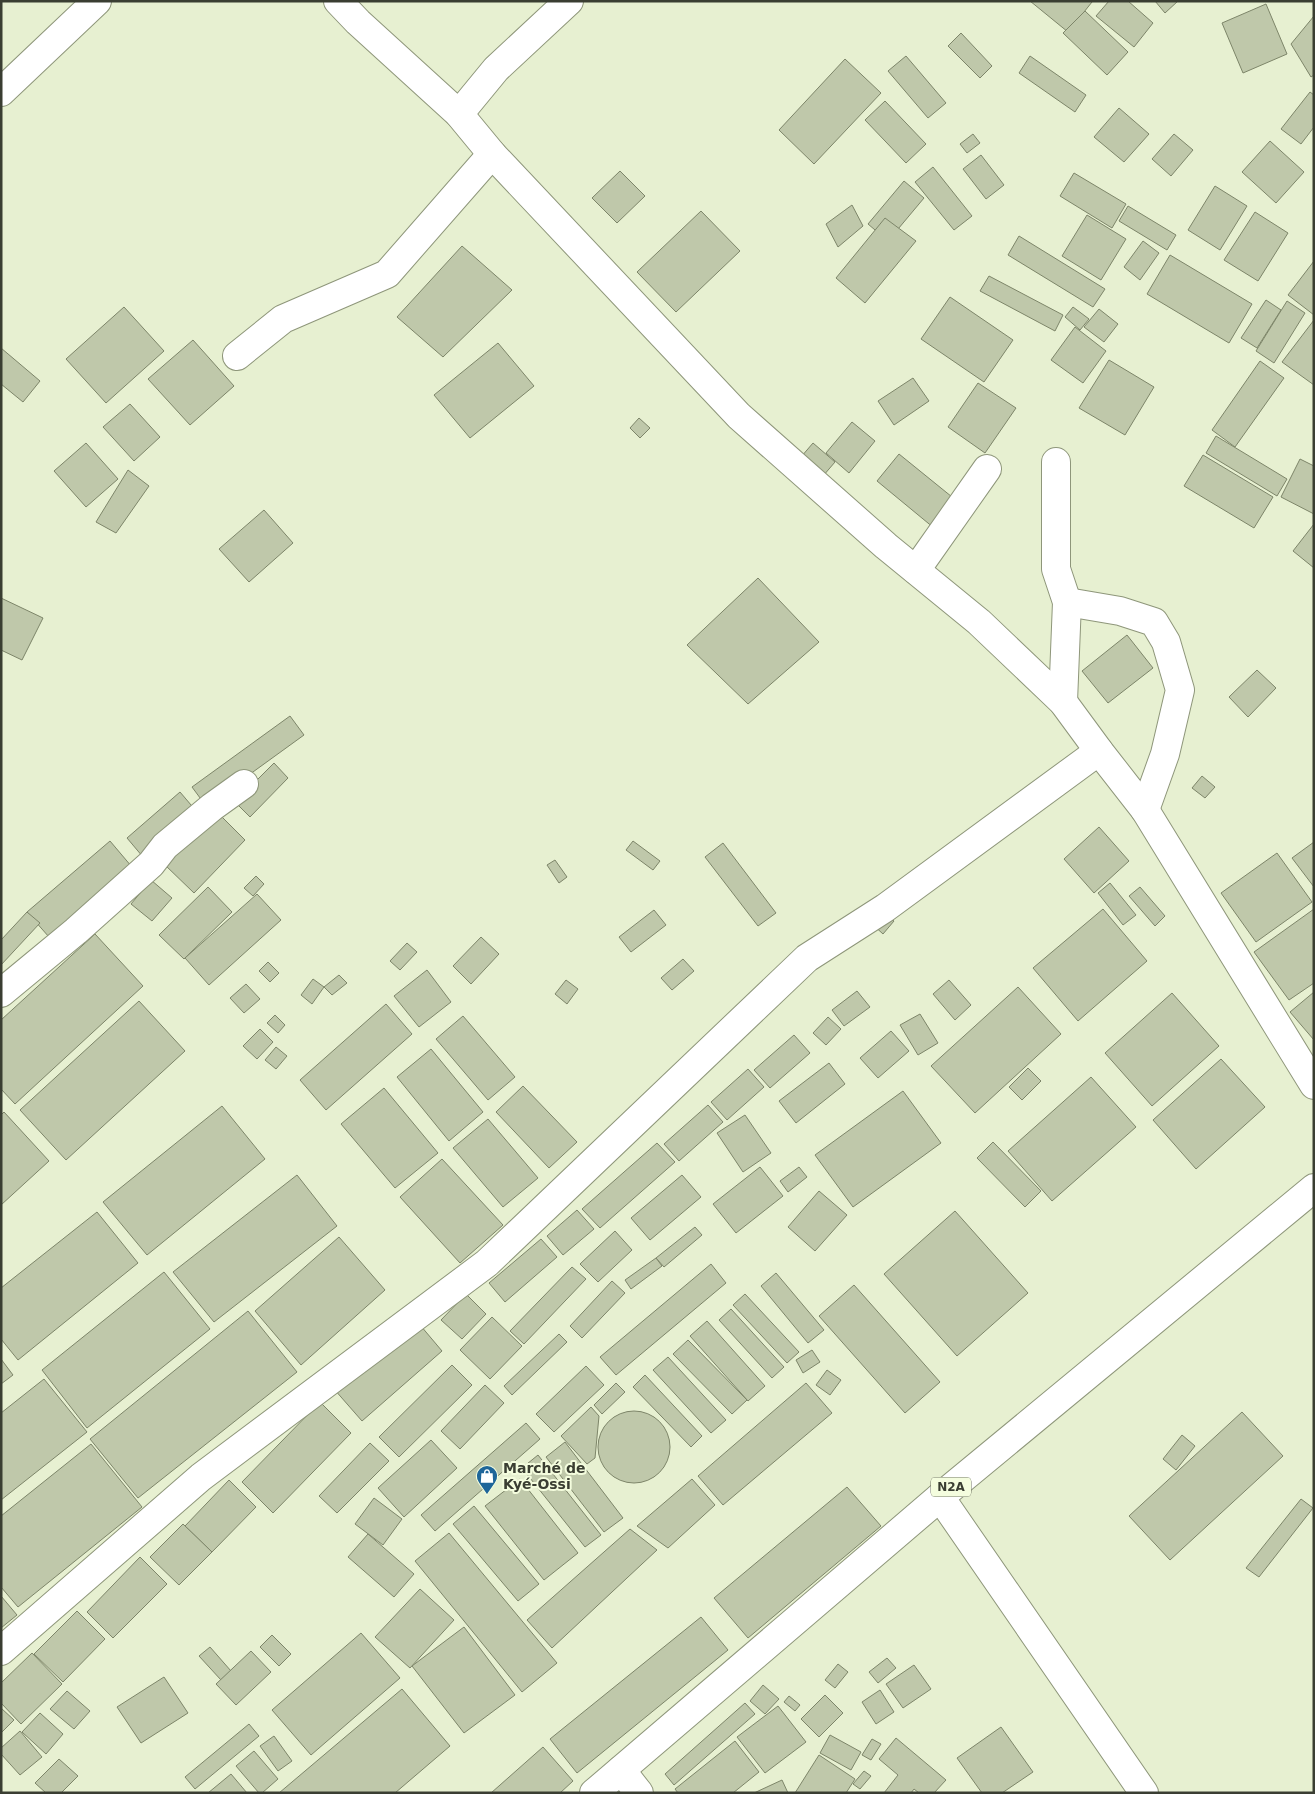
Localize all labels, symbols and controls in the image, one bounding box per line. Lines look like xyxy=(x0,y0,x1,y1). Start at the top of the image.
place label: Marché de Kyé-Ossi xyxy=(503,1460,585,1492)
shop icon: Marché de Kyé-Ossi xyxy=(475,1464,499,1495)
road number: N2A xyxy=(931,1478,971,1496)

